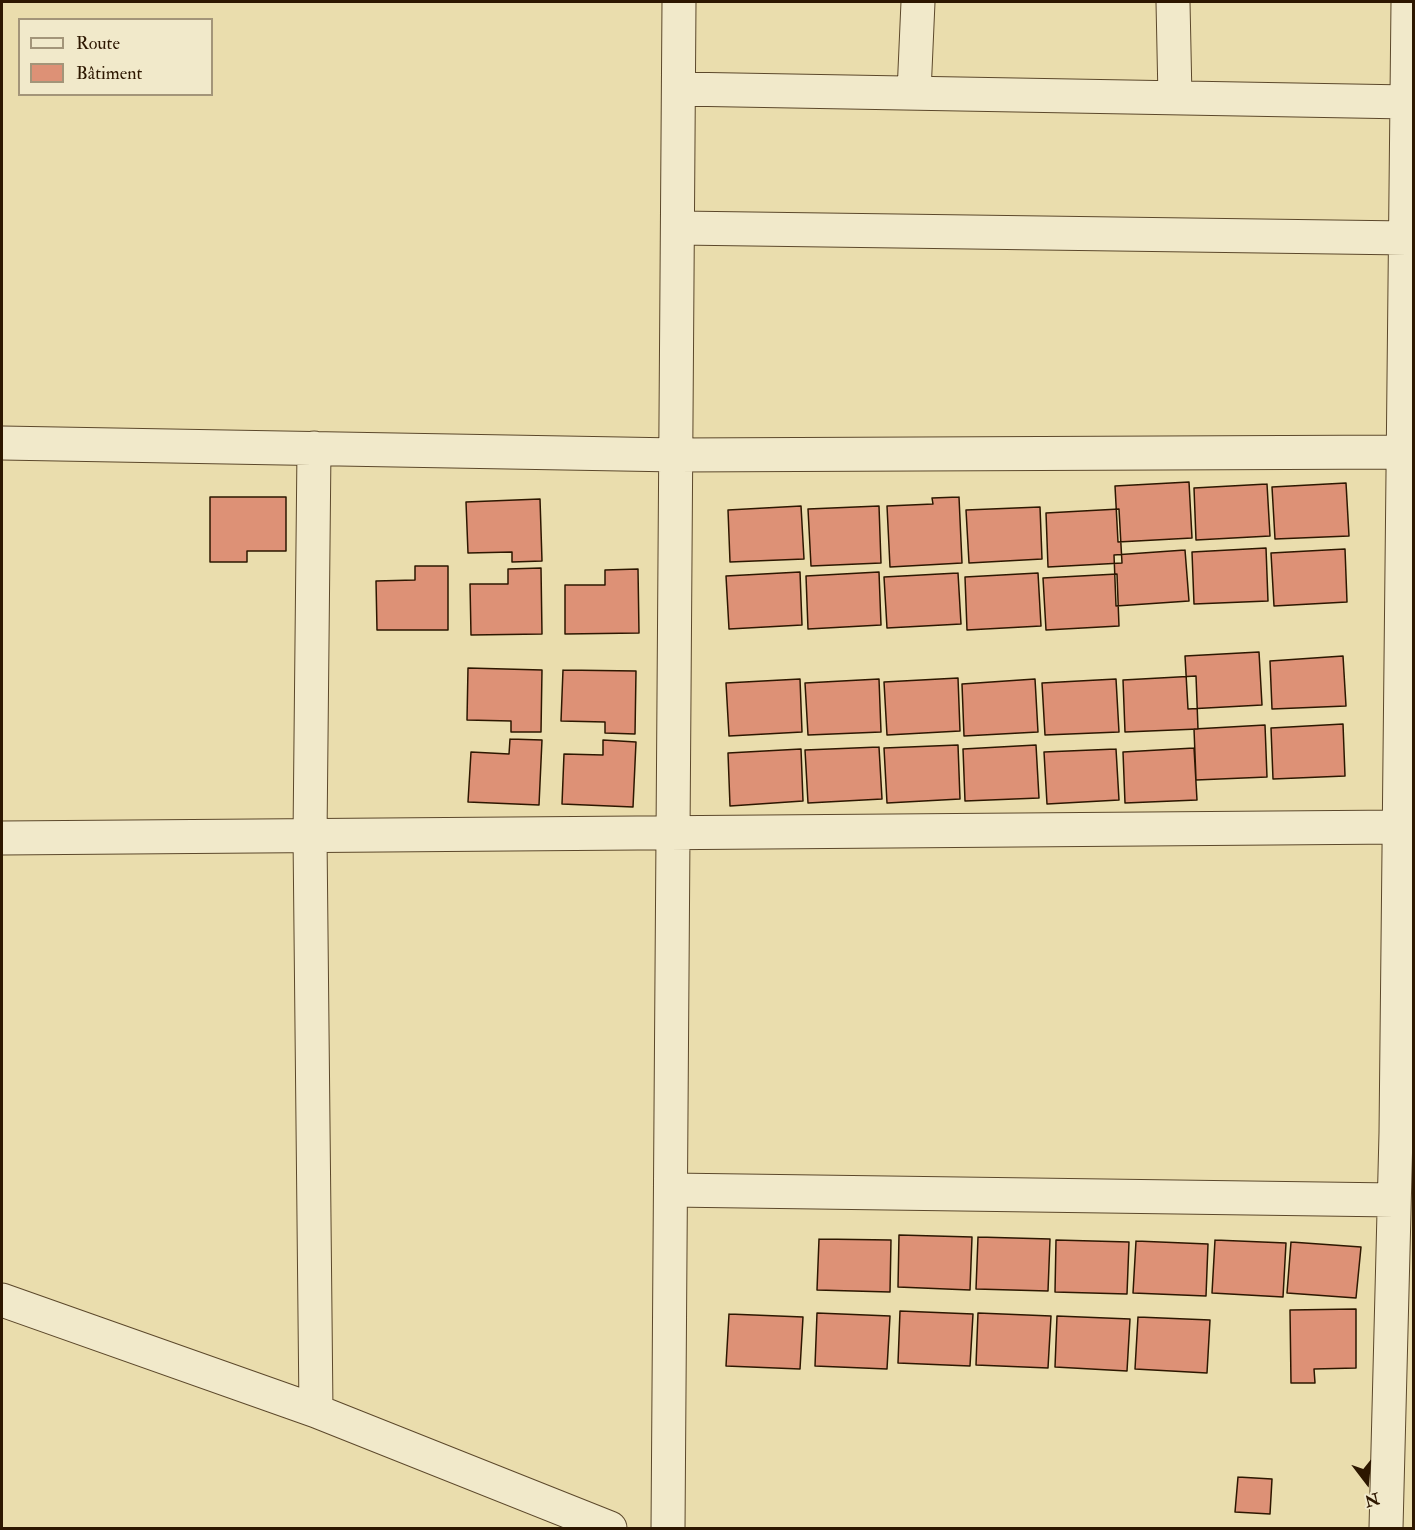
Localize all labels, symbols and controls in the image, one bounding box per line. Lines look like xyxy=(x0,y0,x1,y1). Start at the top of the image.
legend xyxy=(18,18,213,96)
text: Route xyxy=(76,32,120,55)
text: Bâtiment xyxy=(76,62,142,85)
north arrow xyxy=(1337,1452,1397,1512)
text: N xyxy=(1362,1488,1382,1511)

